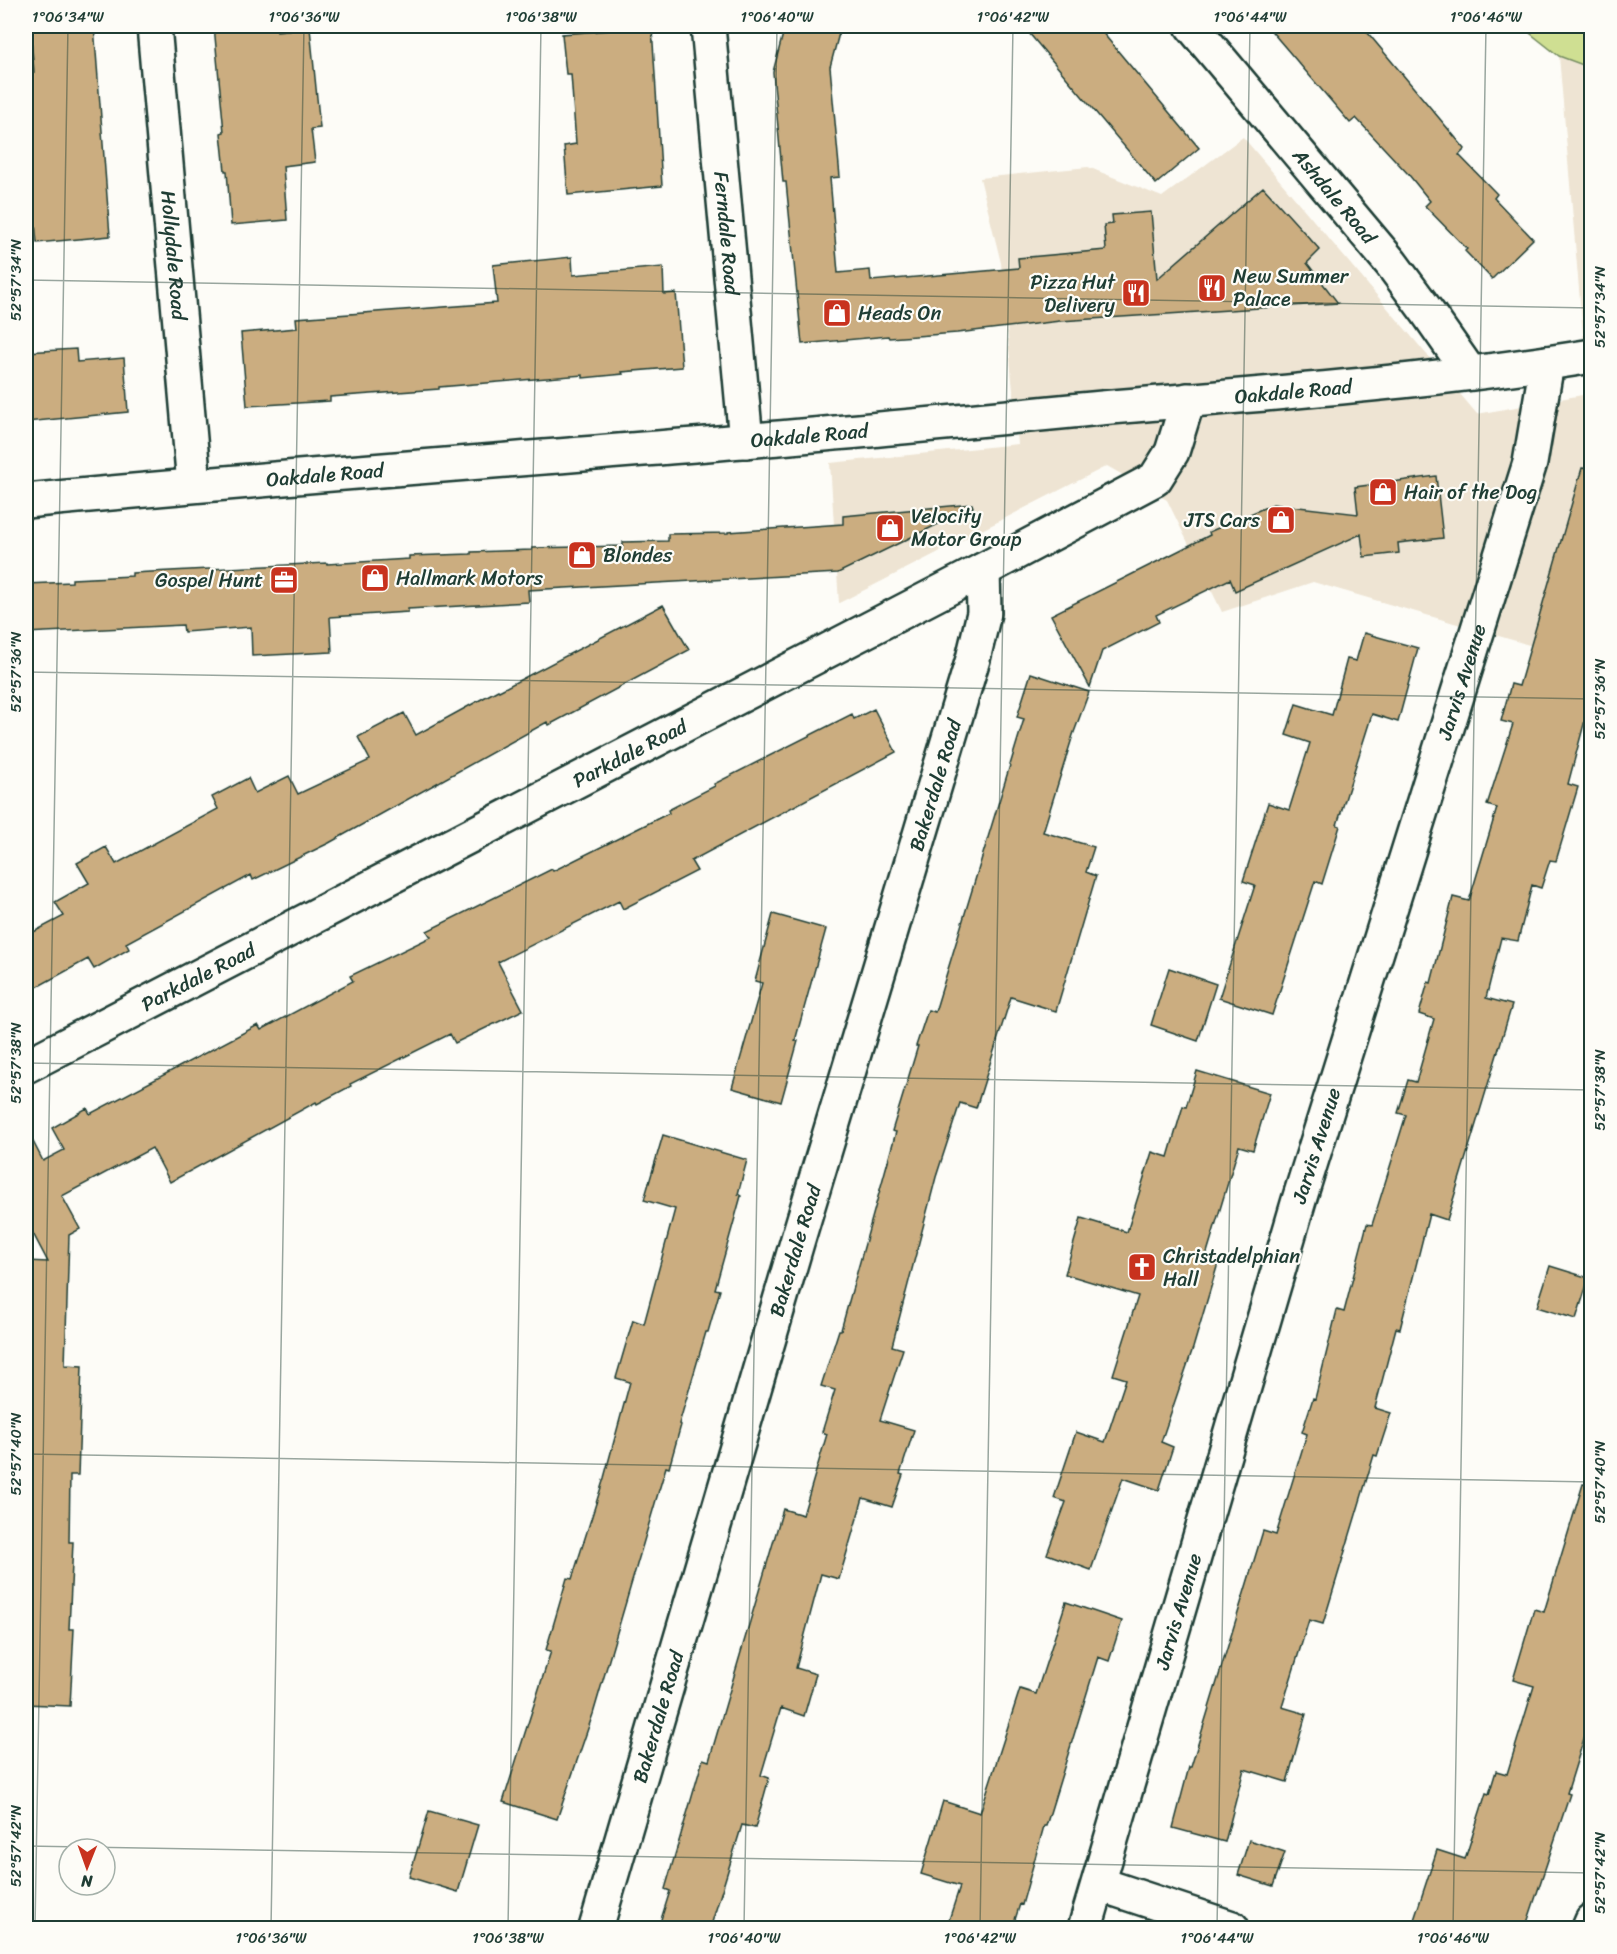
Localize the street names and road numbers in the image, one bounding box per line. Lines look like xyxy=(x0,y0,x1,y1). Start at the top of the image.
street label: Ashdale Road xyxy=(1283,139,1386,254)
street label: Ferndale Road xyxy=(703,170,750,298)
street label: Hollydale Road xyxy=(150,189,197,323)
street label: Oakdale Road xyxy=(1233,369,1355,414)
street label: Oakdale Road xyxy=(749,413,871,458)
street label: Oakdale Road xyxy=(265,453,386,497)
street label: Jarvis Avenue xyxy=(1427,619,1497,745)
street label: Parkdale Road xyxy=(566,709,695,798)
street label: Bakerdale Road xyxy=(899,714,972,856)
street label: Parkdale Road xyxy=(135,932,263,1021)
street label: Jarvis Avenue xyxy=(1282,1083,1351,1209)
street label: Bakerdale Road xyxy=(759,1179,832,1321)
street label: Jarvis Avenue xyxy=(1145,1549,1212,1675)
street label: Bakerdale Road xyxy=(622,1645,695,1787)

